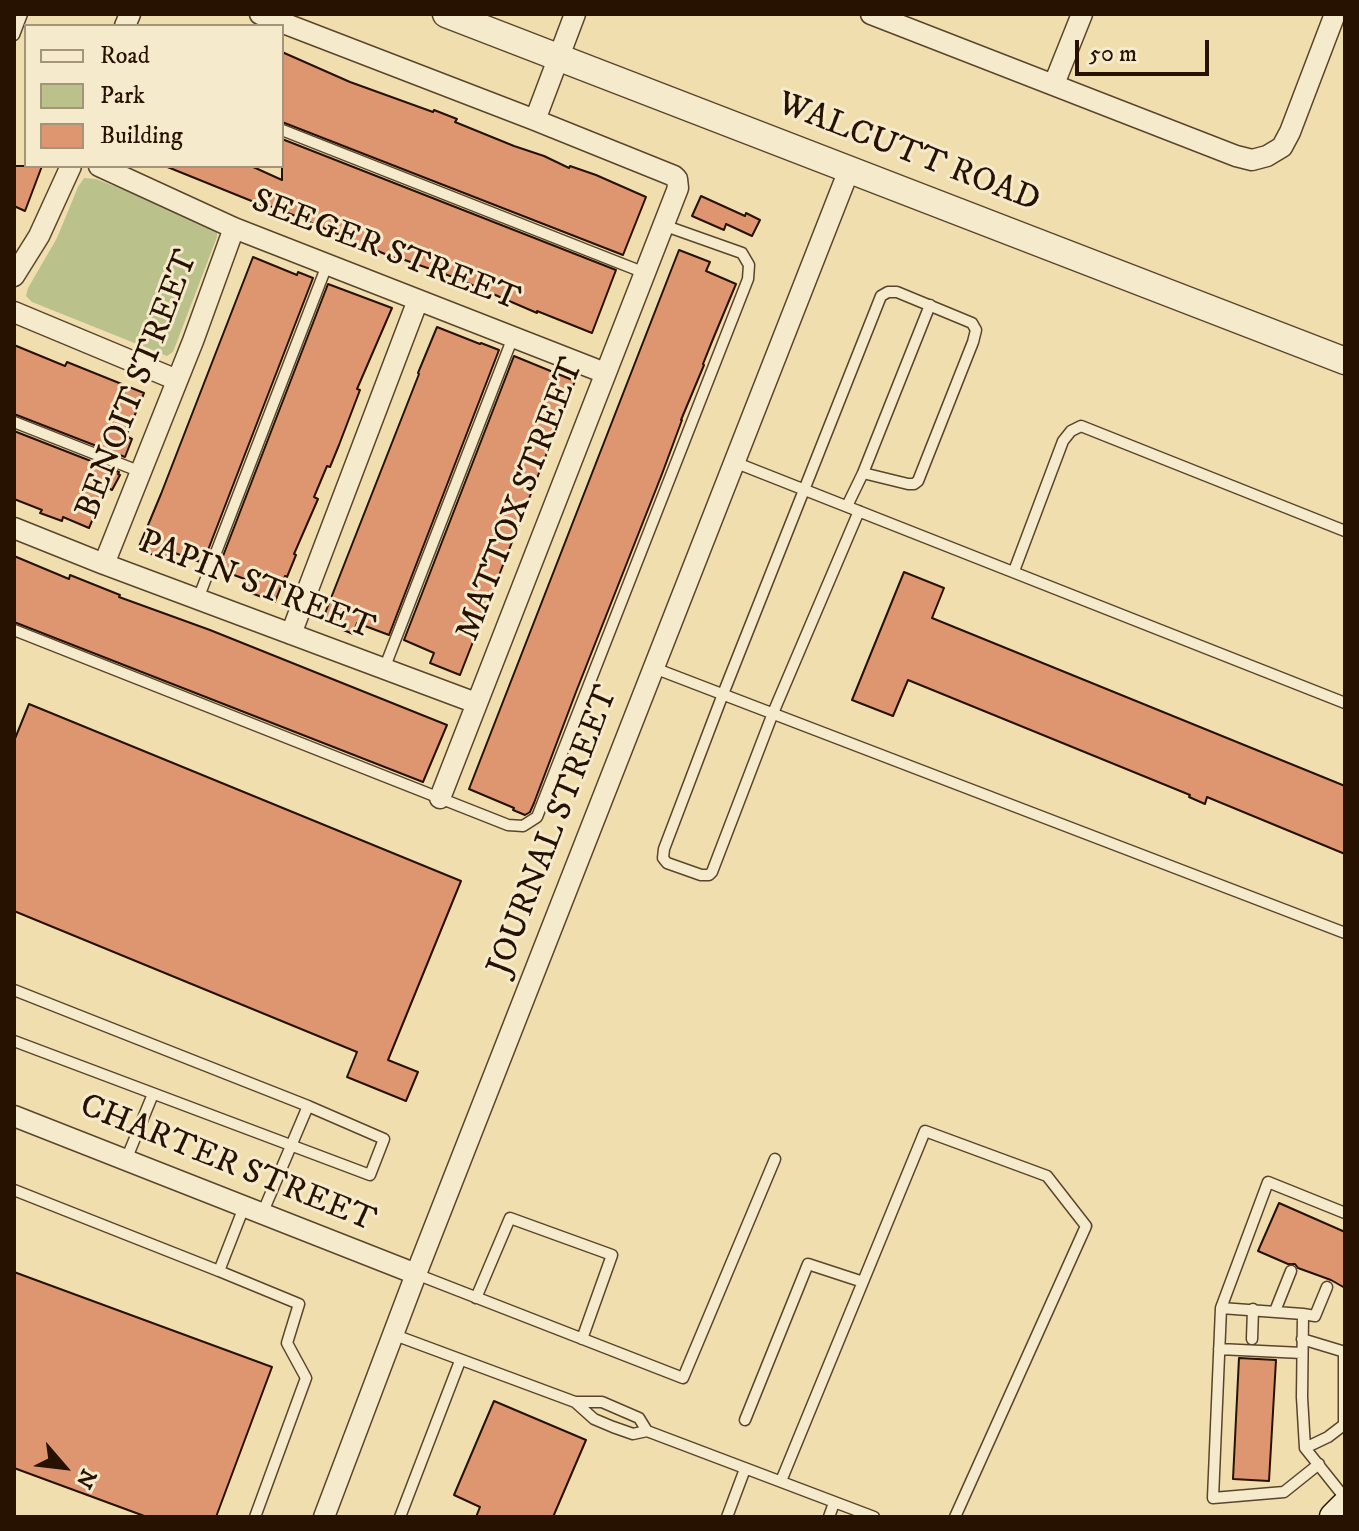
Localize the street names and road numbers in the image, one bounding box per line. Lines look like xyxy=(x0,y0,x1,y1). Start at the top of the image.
street label: WALCUTT ROAD xyxy=(771,85,1045,223)
street label: SEEGER STREET xyxy=(245,182,525,322)
street label: BENOIT STREET xyxy=(69,245,209,525)
street label: MATTOX STREET xyxy=(449,353,595,647)
street label: PAPIN STREET xyxy=(132,523,380,651)
street label: JOURNAL STREET xyxy=(481,680,629,982)
street label: CHARTER STREET xyxy=(73,1087,381,1243)

